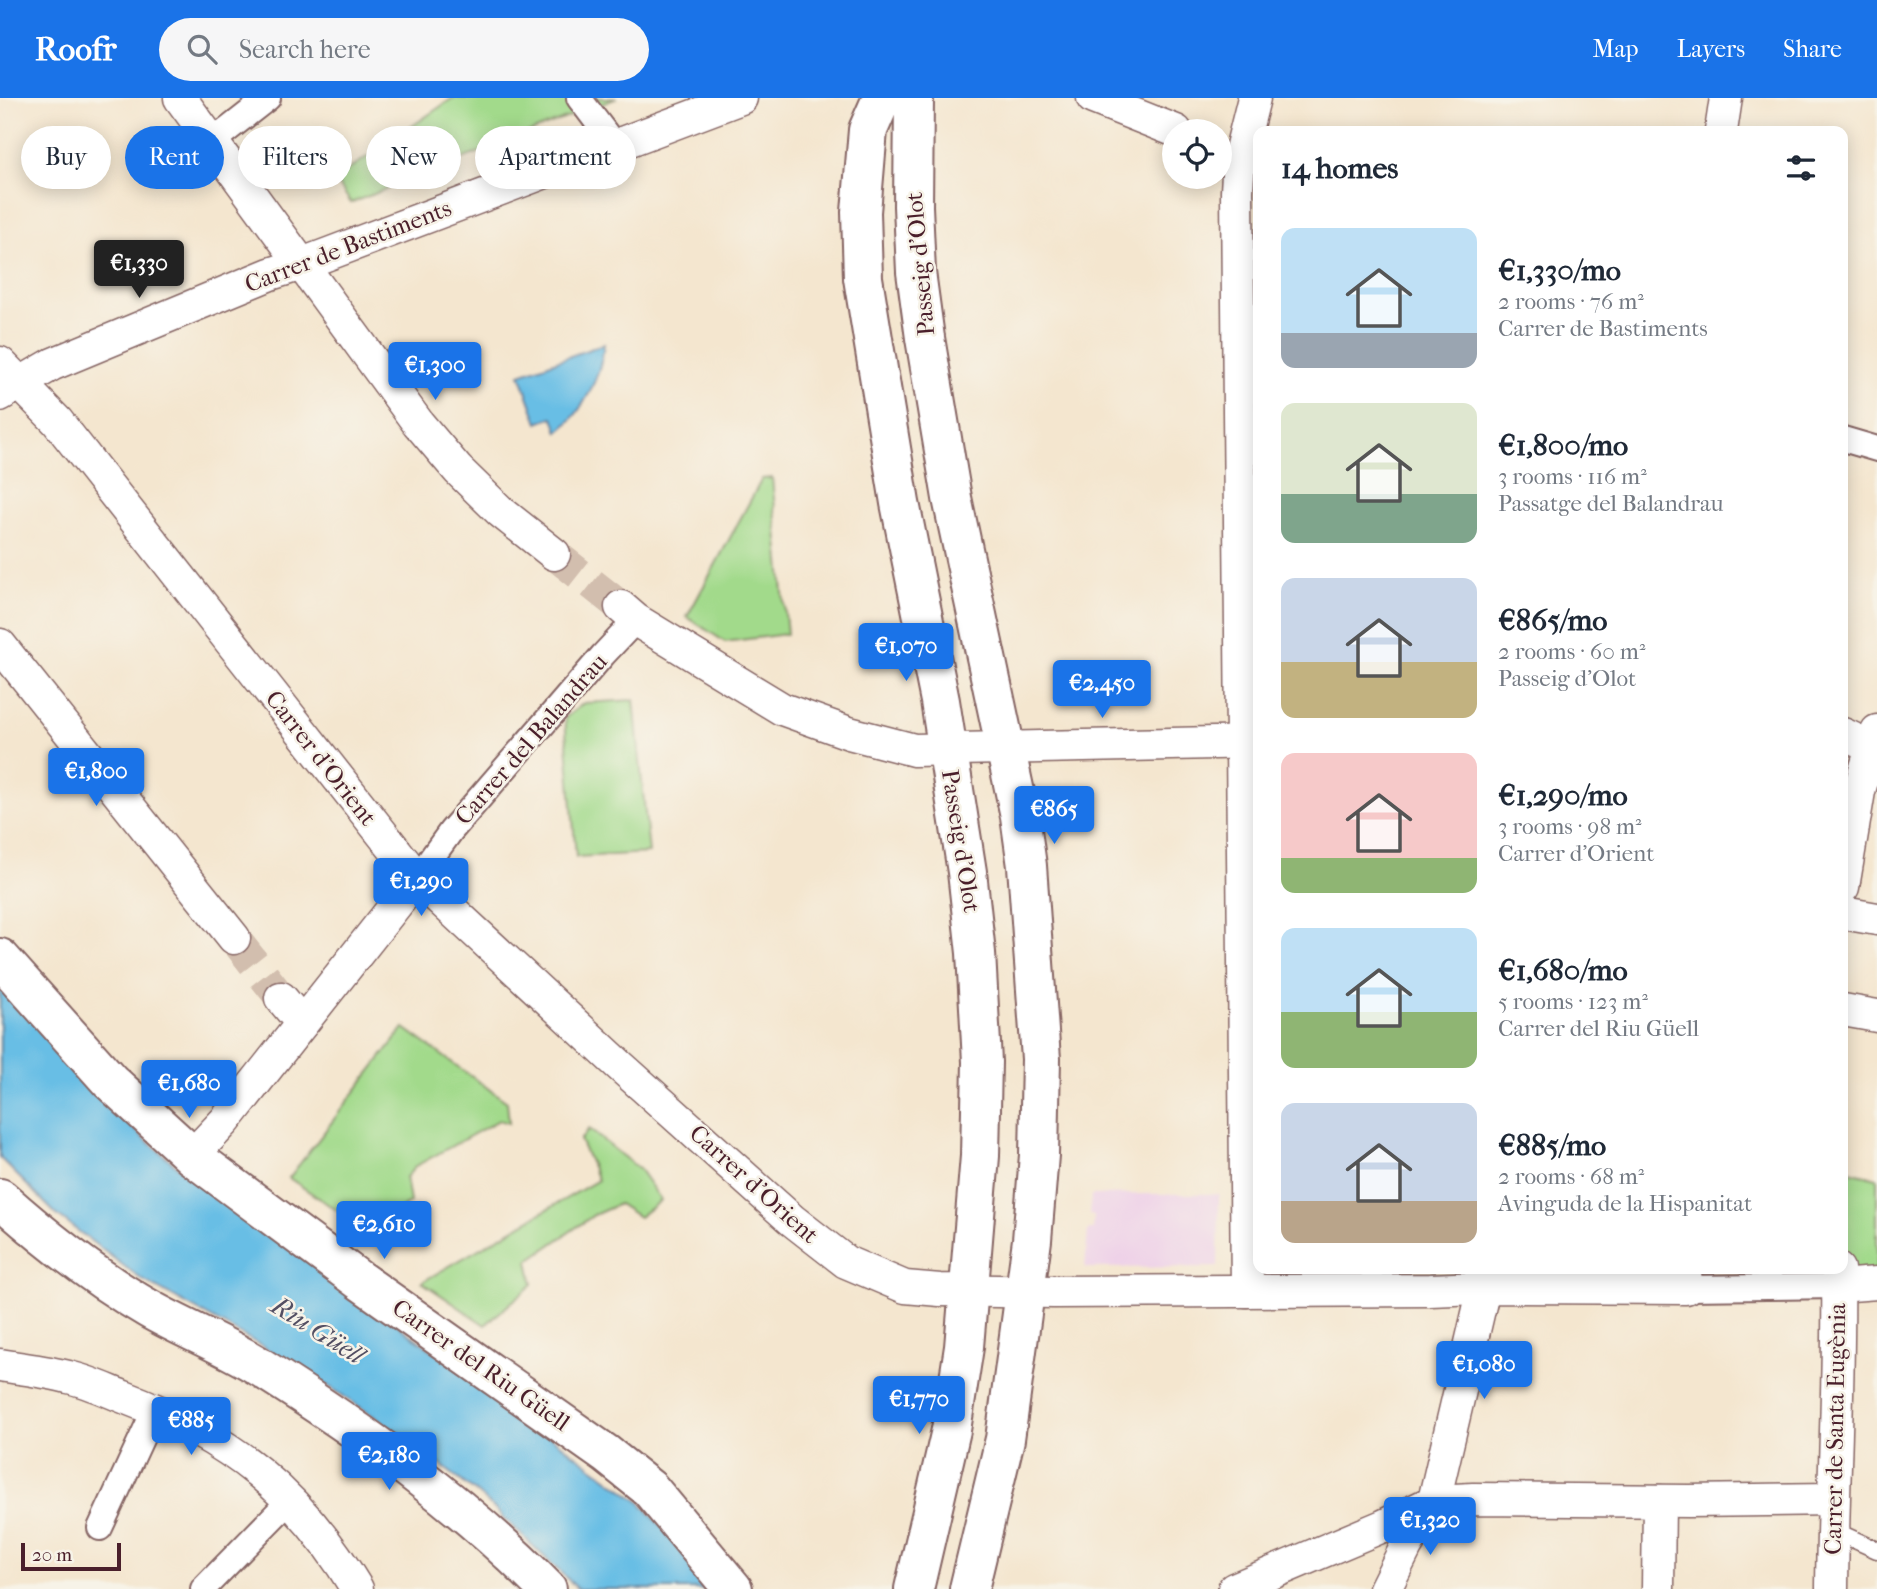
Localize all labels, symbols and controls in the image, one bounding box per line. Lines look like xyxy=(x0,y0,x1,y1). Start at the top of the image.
search box xyxy=(159,18,649,81)
text: Roofr xyxy=(35,30,117,69)
icon: search xyxy=(183,30,221,68)
text: Search here xyxy=(239,34,371,65)
text: Map xyxy=(1593,35,1639,63)
text: Layers xyxy=(1677,35,1745,63)
text: Share xyxy=(1783,35,1842,63)
map controls xyxy=(1162,119,1232,189)
button: locate xyxy=(1162,119,1232,189)
chip: Buy xyxy=(21,126,111,189)
chip: Rent xyxy=(125,126,224,189)
chip: Filters xyxy=(238,126,352,189)
chip: New xyxy=(366,126,461,189)
chip: Apartment xyxy=(475,126,636,189)
icon: filters xyxy=(1782,149,1820,187)
text: 14 homes xyxy=(1281,151,1398,186)
street label: Passeig d'Olot xyxy=(900,191,940,337)
street label: Carrer de Bastiments xyxy=(241,194,455,298)
pin: €1,330 xyxy=(82,240,196,300)
text: €1,330 xyxy=(110,249,168,276)
text: €1,330/mo xyxy=(1498,253,1621,288)
icon: home xyxy=(1337,256,1421,340)
text: 2 rooms · 76 m² xyxy=(1498,288,1644,315)
text: Carrer de Bastiments xyxy=(1498,315,1708,342)
pin: €1,300 xyxy=(378,342,492,402)
text: €1,300 xyxy=(404,351,466,378)
text: €1,800/mo xyxy=(1498,428,1628,463)
icon: home xyxy=(1337,431,1421,515)
text: 3 rooms · 116 m² xyxy=(1498,463,1647,490)
text: Passatge del Balandrau xyxy=(1498,490,1724,517)
text: €865/mo xyxy=(1498,603,1607,638)
icon: home xyxy=(1337,606,1421,690)
pin: €1,070 xyxy=(849,624,963,683)
text: €1,070 xyxy=(874,632,938,659)
text: 2 rooms · 60 m² xyxy=(1498,638,1645,665)
street label: Carrer del Balandrau xyxy=(449,647,613,830)
pin: €2,450 xyxy=(1045,660,1159,720)
text: Passeig d'Olot xyxy=(1498,665,1636,692)
text: €2,450 xyxy=(1069,669,1135,696)
street label: Carrer d'Orient xyxy=(260,685,383,831)
pin: €1,800 xyxy=(39,748,153,808)
text: €1,800 xyxy=(64,757,128,784)
street label: Passeig d'Olot xyxy=(936,768,986,915)
text: €1,290/mo xyxy=(1498,778,1628,813)
icon: home xyxy=(1337,781,1421,865)
pin: €865 xyxy=(1013,786,1095,846)
text: €865 xyxy=(1030,795,1078,822)
text: 3 rooms · 98 m² xyxy=(1498,813,1642,840)
text: Carrer d'Orient xyxy=(1498,840,1654,867)
pin: €1,290 xyxy=(364,858,478,918)
text: €1,290 xyxy=(389,867,453,894)
text: €1,680/mo xyxy=(1498,953,1628,988)
icon: home xyxy=(1337,956,1421,1040)
text: 5 rooms · 123 m² xyxy=(1498,988,1648,1015)
text: Carrer del Riu Güell xyxy=(1498,1015,1699,1042)
pin: €1,680 xyxy=(132,1060,246,1120)
text: €1,680 xyxy=(157,1069,221,1096)
street label: Carrer d'Orient xyxy=(684,1119,824,1249)
text: €885/mo xyxy=(1498,1128,1606,1163)
icon: home xyxy=(1337,1131,1421,1215)
text: 2 rooms · 68 m² xyxy=(1498,1163,1644,1190)
text: Avinguda de la Hispanitat xyxy=(1498,1190,1752,1217)
pin: €2,610 xyxy=(327,1202,441,1261)
text: €2,610 xyxy=(352,1210,416,1237)
water label: Riu Güell xyxy=(264,1289,372,1372)
street label: Carrer del Riu Güell xyxy=(387,1293,575,1437)
street label: Carrer de Santa Eugènia xyxy=(1819,1302,1851,1555)
pin: €1,080 xyxy=(1427,1342,1541,1401)
text: €1,080 xyxy=(1452,1350,1516,1377)
pin: €1,770 xyxy=(862,1376,976,1436)
text: €1,770 xyxy=(889,1385,949,1412)
pin: €885 xyxy=(150,1398,232,1457)
text: €885 xyxy=(168,1406,214,1433)
pin: €2,180 xyxy=(332,1432,446,1492)
text: €2,180 xyxy=(358,1441,420,1468)
pin: €1,320 xyxy=(1373,1498,1487,1557)
text: €1,320 xyxy=(1400,1506,1460,1533)
scale bar xyxy=(21,1540,121,1572)
text: 20 m xyxy=(32,1544,72,1566)

